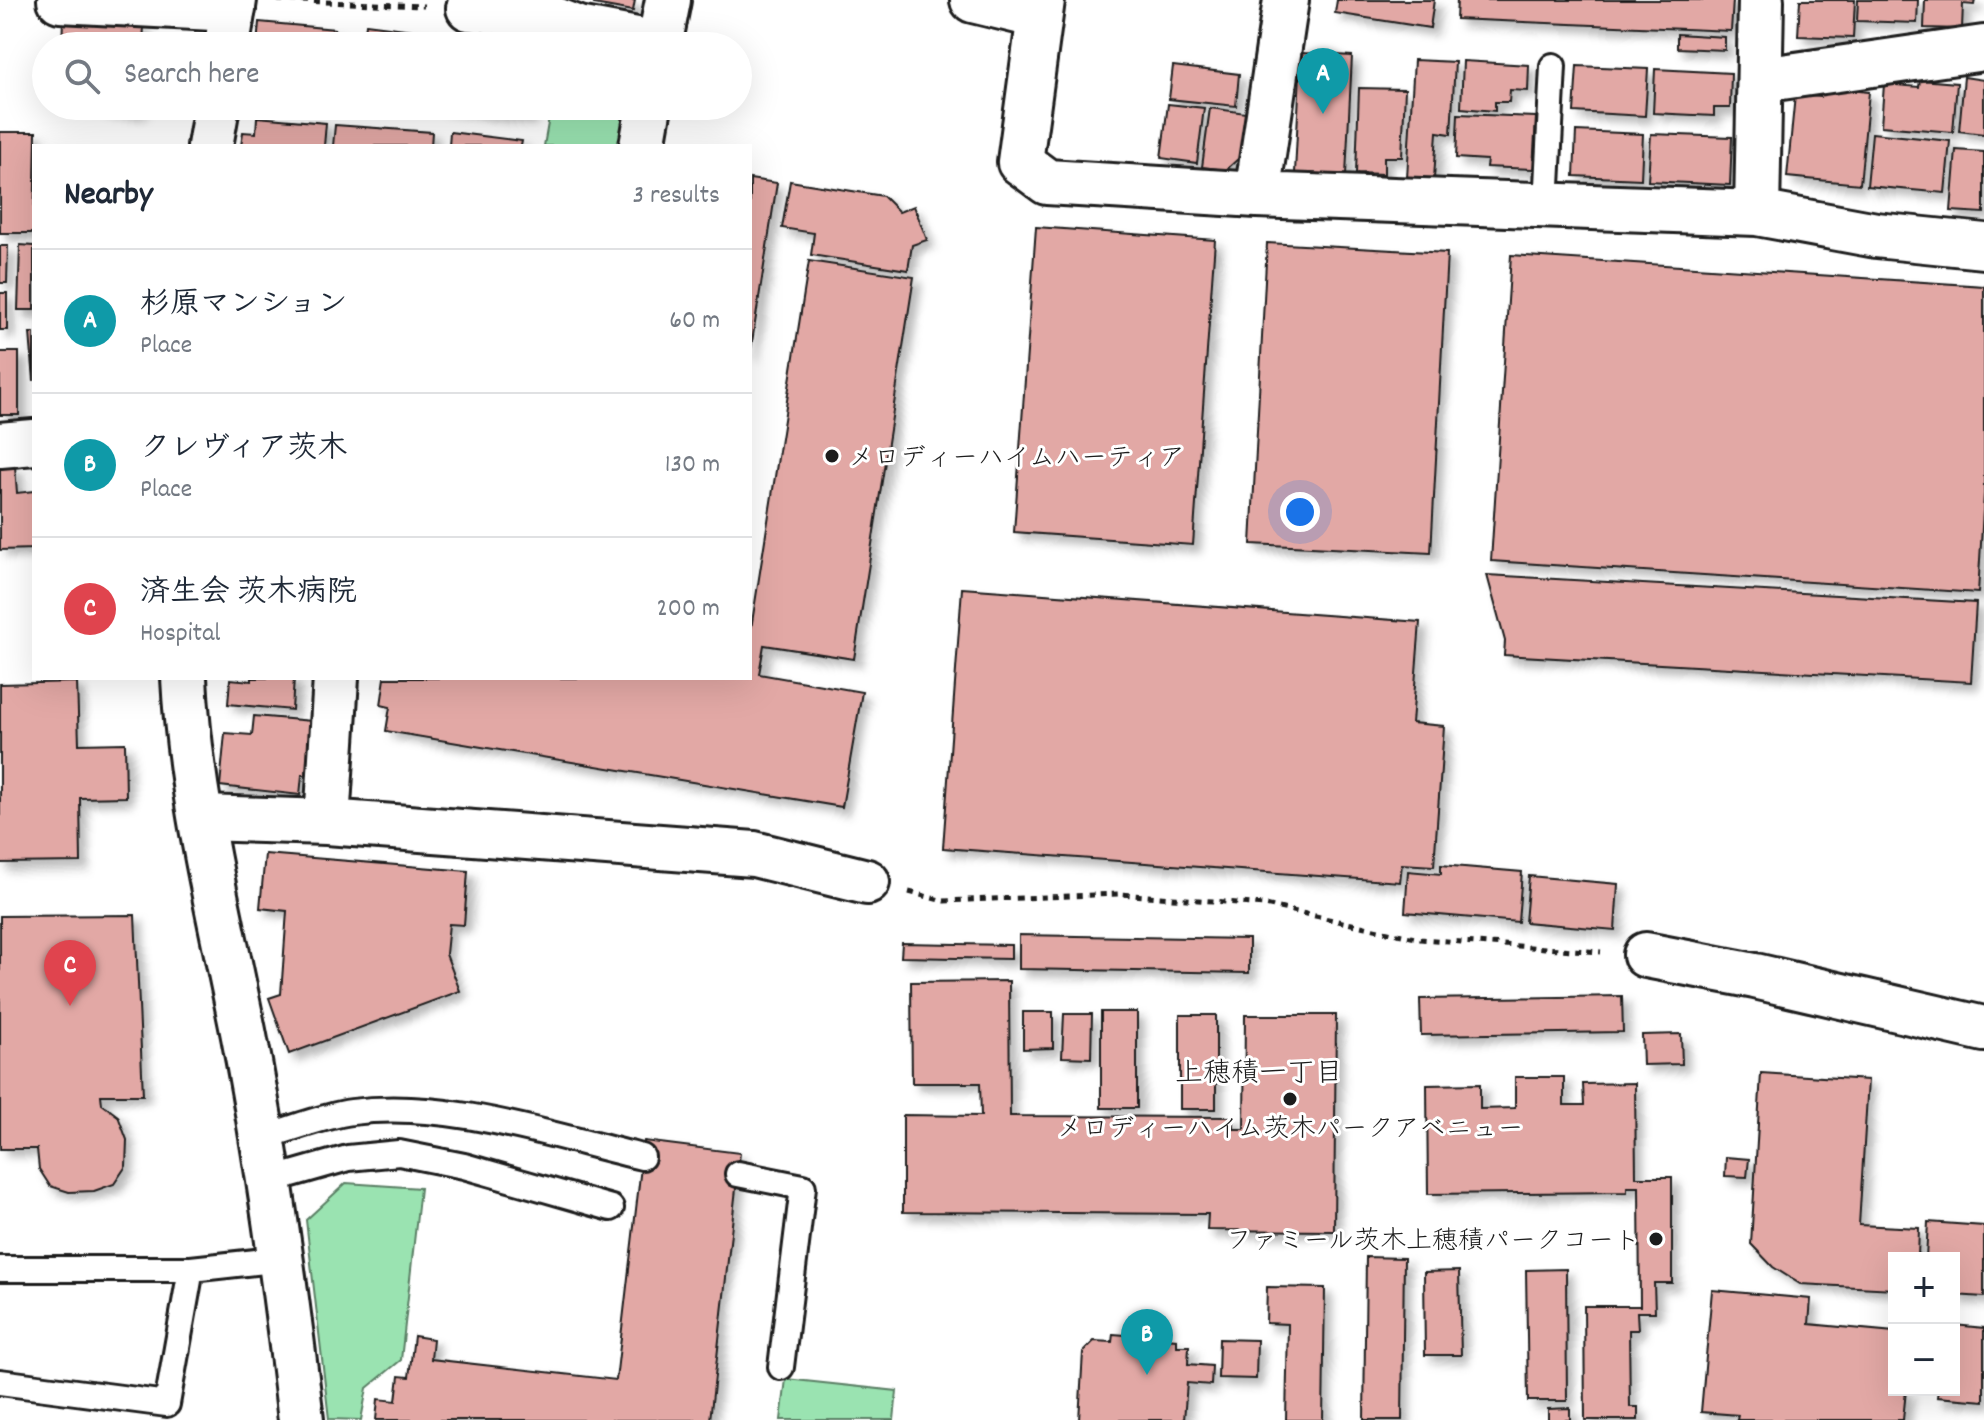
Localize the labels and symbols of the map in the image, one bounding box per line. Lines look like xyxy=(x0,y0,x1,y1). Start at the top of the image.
pin: A xyxy=(1297,48,1349,114)
place label: メロディーハイムハーティア xyxy=(848,441,1185,478)
marker: メロディーハイムハーティア xyxy=(823,447,841,465)
your location xyxy=(1280,492,1320,532)
pin: C xyxy=(44,940,96,1006)
district label: 上穂積一丁目 xyxy=(1175,1056,1343,1096)
marker: メロディーハイム茨木パークアベニュー xyxy=(1281,1090,1299,1108)
place label: メロディーハイム茨木パークアベニュー xyxy=(1057,1112,1523,1149)
place label: ファミール茨木上穂積パークコート xyxy=(1226,1224,1640,1261)
marker: ファミール茨木上穂積パークコート xyxy=(1647,1230,1665,1248)
pin: B xyxy=(1121,1309,1173,1375)

